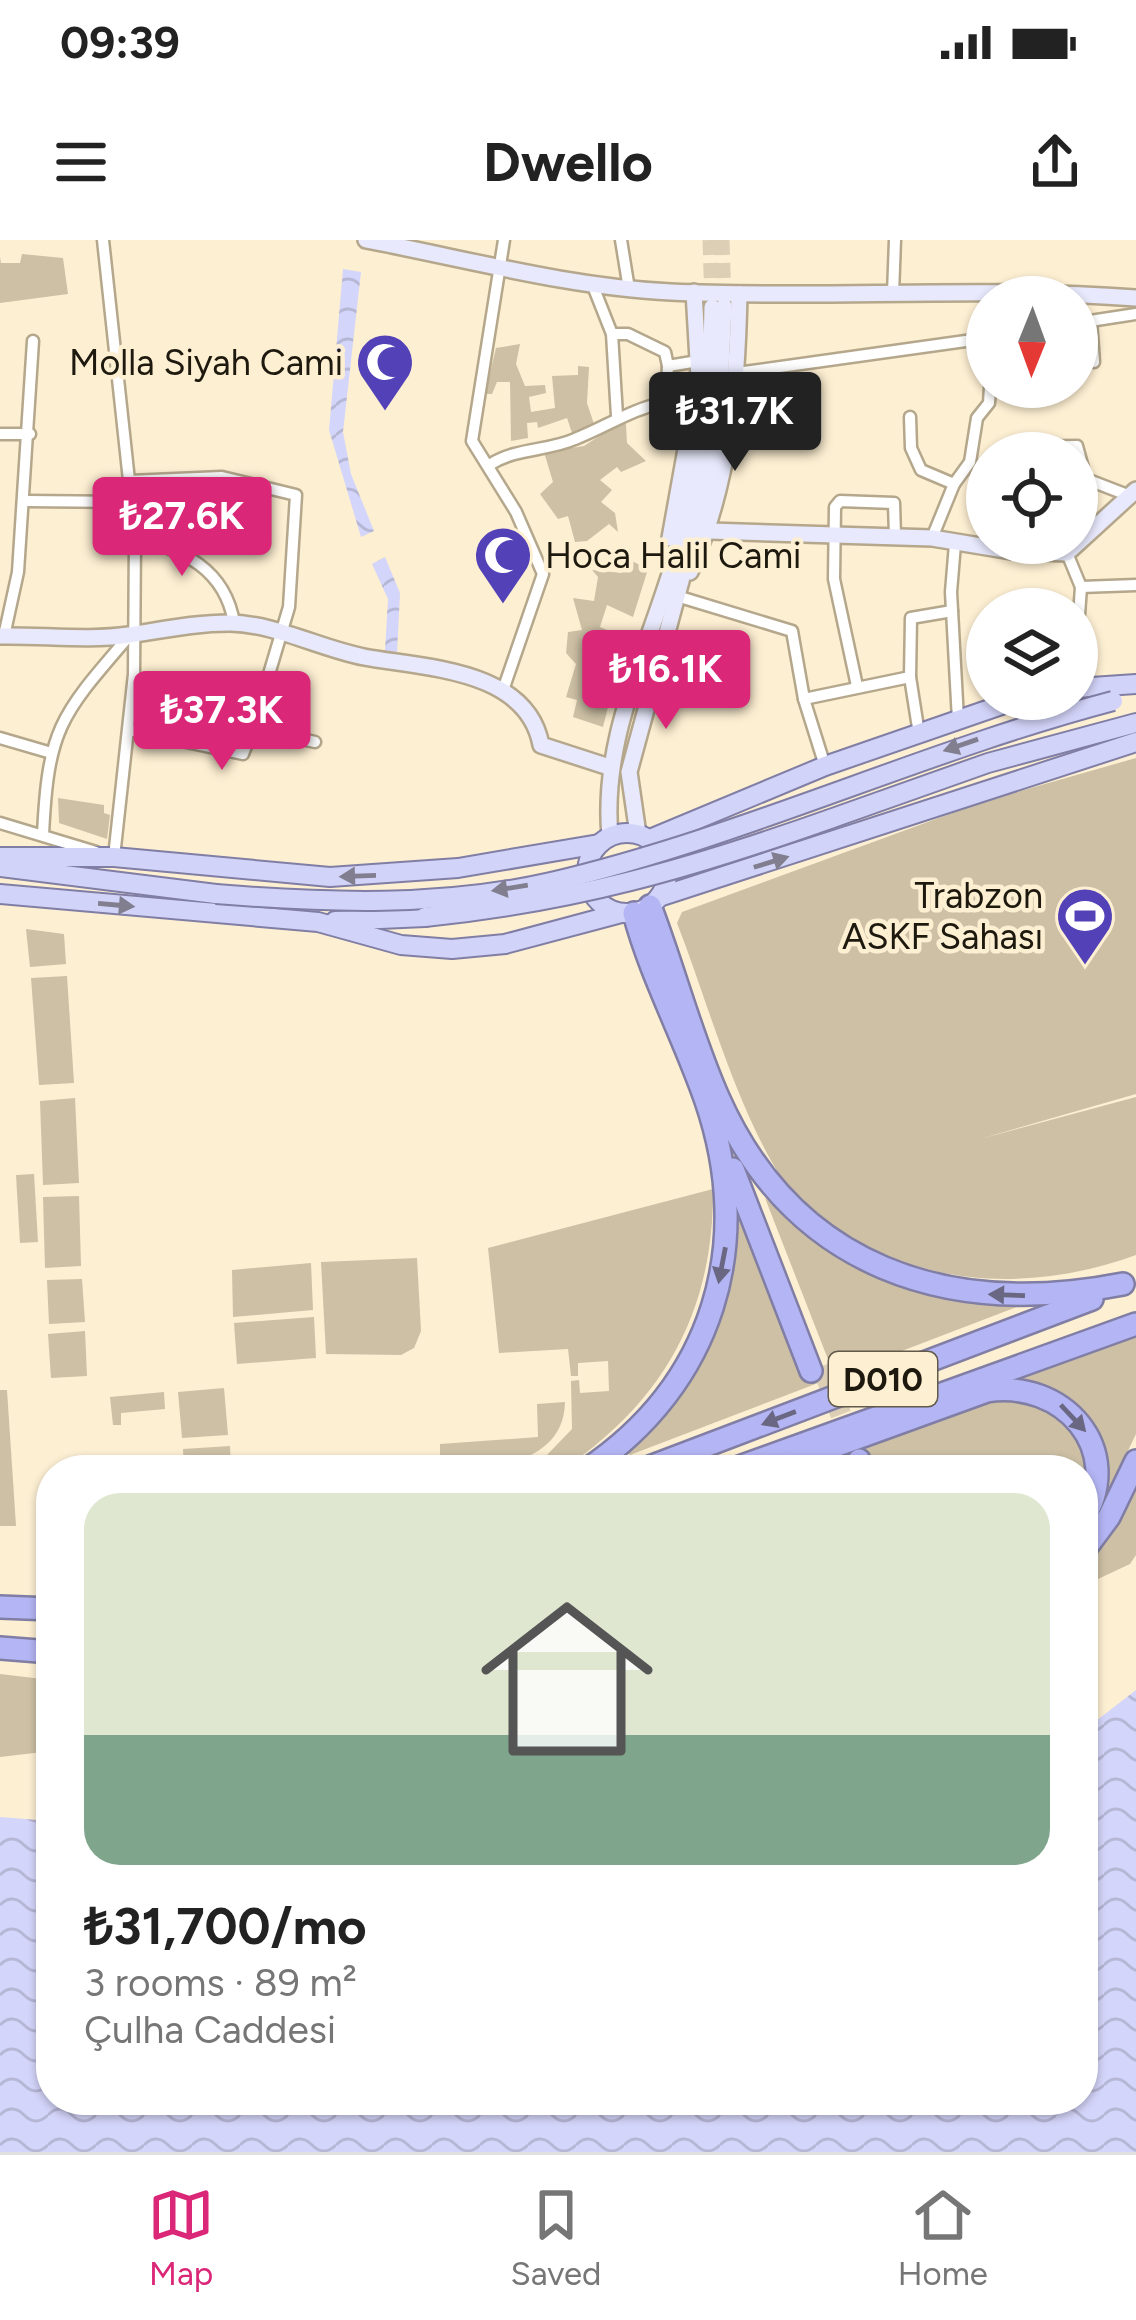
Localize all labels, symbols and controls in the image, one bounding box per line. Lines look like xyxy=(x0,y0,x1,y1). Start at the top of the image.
text: 09:39 xyxy=(60,15,180,69)
icon: menu xyxy=(48,129,114,195)
icon: share xyxy=(1022,129,1088,195)
text: Dwello xyxy=(483,130,653,195)
north arrow xyxy=(966,276,1098,408)
map controls xyxy=(966,276,1098,720)
mosque icon: Molla Siyah Cami xyxy=(354,331,416,413)
place label: Molla Siyah Cami xyxy=(69,341,343,384)
pin: ₺31.7K xyxy=(637,372,833,474)
text: ₺31.7K xyxy=(676,387,794,434)
button: locate xyxy=(966,432,1098,564)
pin: ₺27.6K xyxy=(84,477,280,579)
text: ₺27.6K xyxy=(120,492,244,539)
mosque icon: Hoca Halil Cami xyxy=(472,524,534,606)
place label: Hoca Halil Cami xyxy=(545,534,801,577)
button: layers xyxy=(966,588,1098,720)
pin: ₺16.1K xyxy=(568,630,764,732)
text: ₺16.1K xyxy=(609,645,723,692)
pin: ₺37.3K xyxy=(124,671,320,773)
text: ₺37.3K xyxy=(160,686,284,733)
one-way arrow xyxy=(942,737,978,755)
one-way arrow xyxy=(753,852,790,871)
one-way arrow xyxy=(338,866,376,885)
place label: Trabzon ASKF Sahası xyxy=(842,874,1043,958)
one-way arrow xyxy=(490,880,528,898)
sports icon: Trabzon ASKF Sahası xyxy=(1054,885,1116,967)
one-way arrow xyxy=(98,896,136,915)
one-way arrow xyxy=(712,1246,731,1284)
one-way arrow xyxy=(987,1285,1025,1304)
road number: D010 xyxy=(829,1352,937,1406)
one-way arrow xyxy=(1059,1403,1086,1432)
one-way arrow xyxy=(761,1410,797,1428)
icon: home xyxy=(459,1571,675,1787)
text: ₺31,700/mo xyxy=(84,1896,367,1957)
text: 3 rooms · 89 m² xyxy=(84,1959,357,2006)
text: Çulha Caddesi xyxy=(84,2006,336,2053)
tab: Map xyxy=(148,2182,214,2293)
tab: Saved xyxy=(510,2182,601,2293)
tab: Home xyxy=(898,2182,988,2293)

